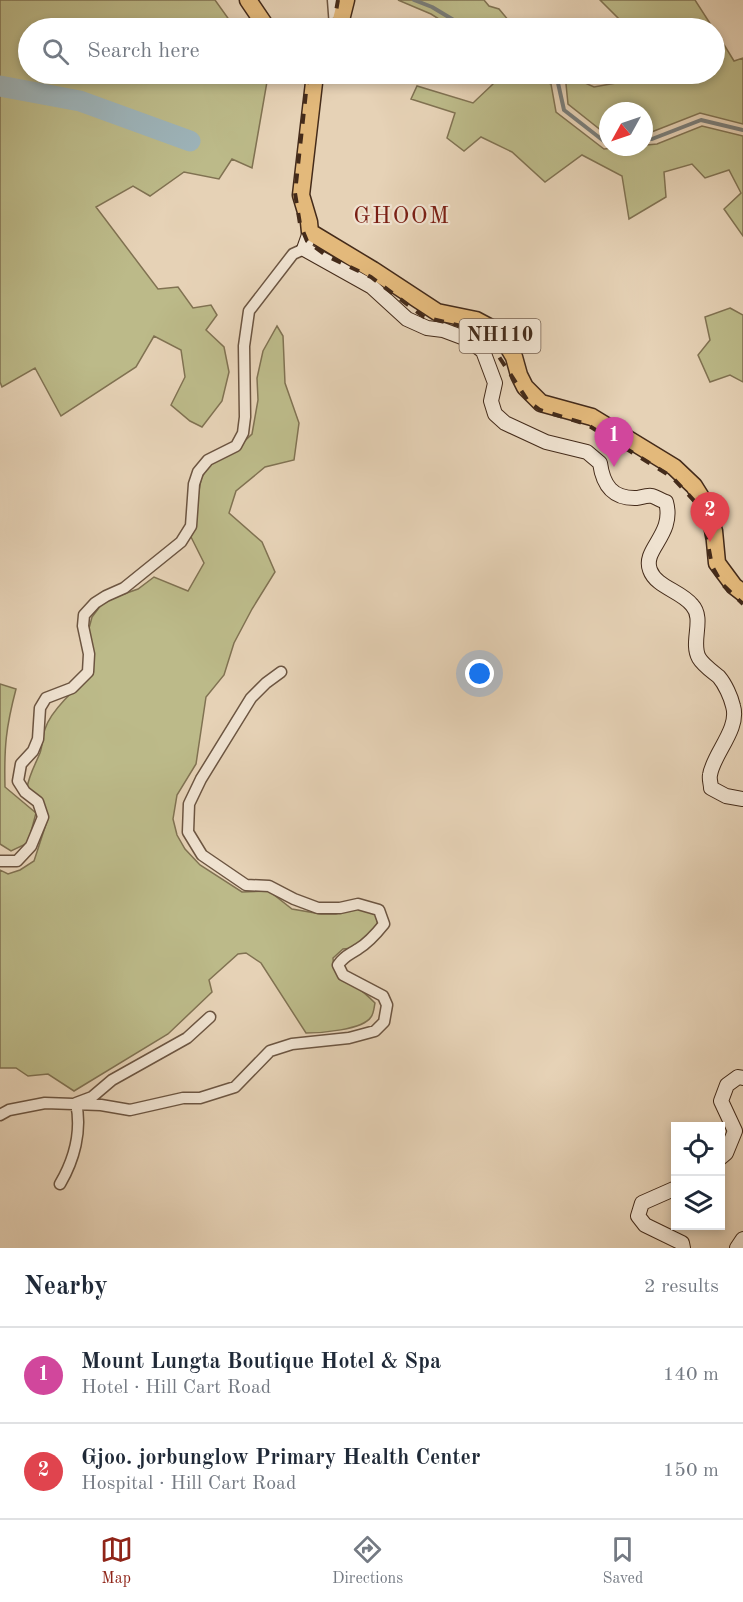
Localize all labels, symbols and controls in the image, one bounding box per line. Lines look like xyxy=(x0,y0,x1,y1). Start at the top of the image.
search box xyxy=(18,18,725,84)
icon: search xyxy=(39,35,72,68)
text: Search here xyxy=(87,40,200,62)
north arrow xyxy=(599,102,653,156)
district label: GHOOM xyxy=(353,205,451,229)
road number: NH110 xyxy=(460,319,540,353)
pin: 1 xyxy=(594,418,634,467)
pin: 2 xyxy=(690,492,730,542)
your location xyxy=(465,659,494,688)
map controls xyxy=(671,1122,725,1230)
button: locate xyxy=(671,1122,725,1176)
button: layers xyxy=(671,1176,725,1230)
text: Nearby xyxy=(24,1274,108,1300)
text: 2 results xyxy=(644,1277,719,1297)
text: Mount Lungta Boutique Hotel & Spa xyxy=(81,1351,441,1373)
text: 1 xyxy=(38,1365,49,1385)
text: 140 m xyxy=(663,1365,719,1385)
text: Hotel · Hill Cart Road xyxy=(81,1378,271,1398)
text: Gjoo. jorbunglow Primary Health Center xyxy=(81,1447,480,1469)
text: 2 xyxy=(38,1461,49,1481)
text: 150 m xyxy=(663,1461,719,1481)
text: Hospital · Hill Cart Road xyxy=(81,1474,296,1494)
tab: Map xyxy=(100,1533,133,1589)
tab: Directions xyxy=(332,1533,403,1589)
tab: Saved xyxy=(603,1533,643,1589)

